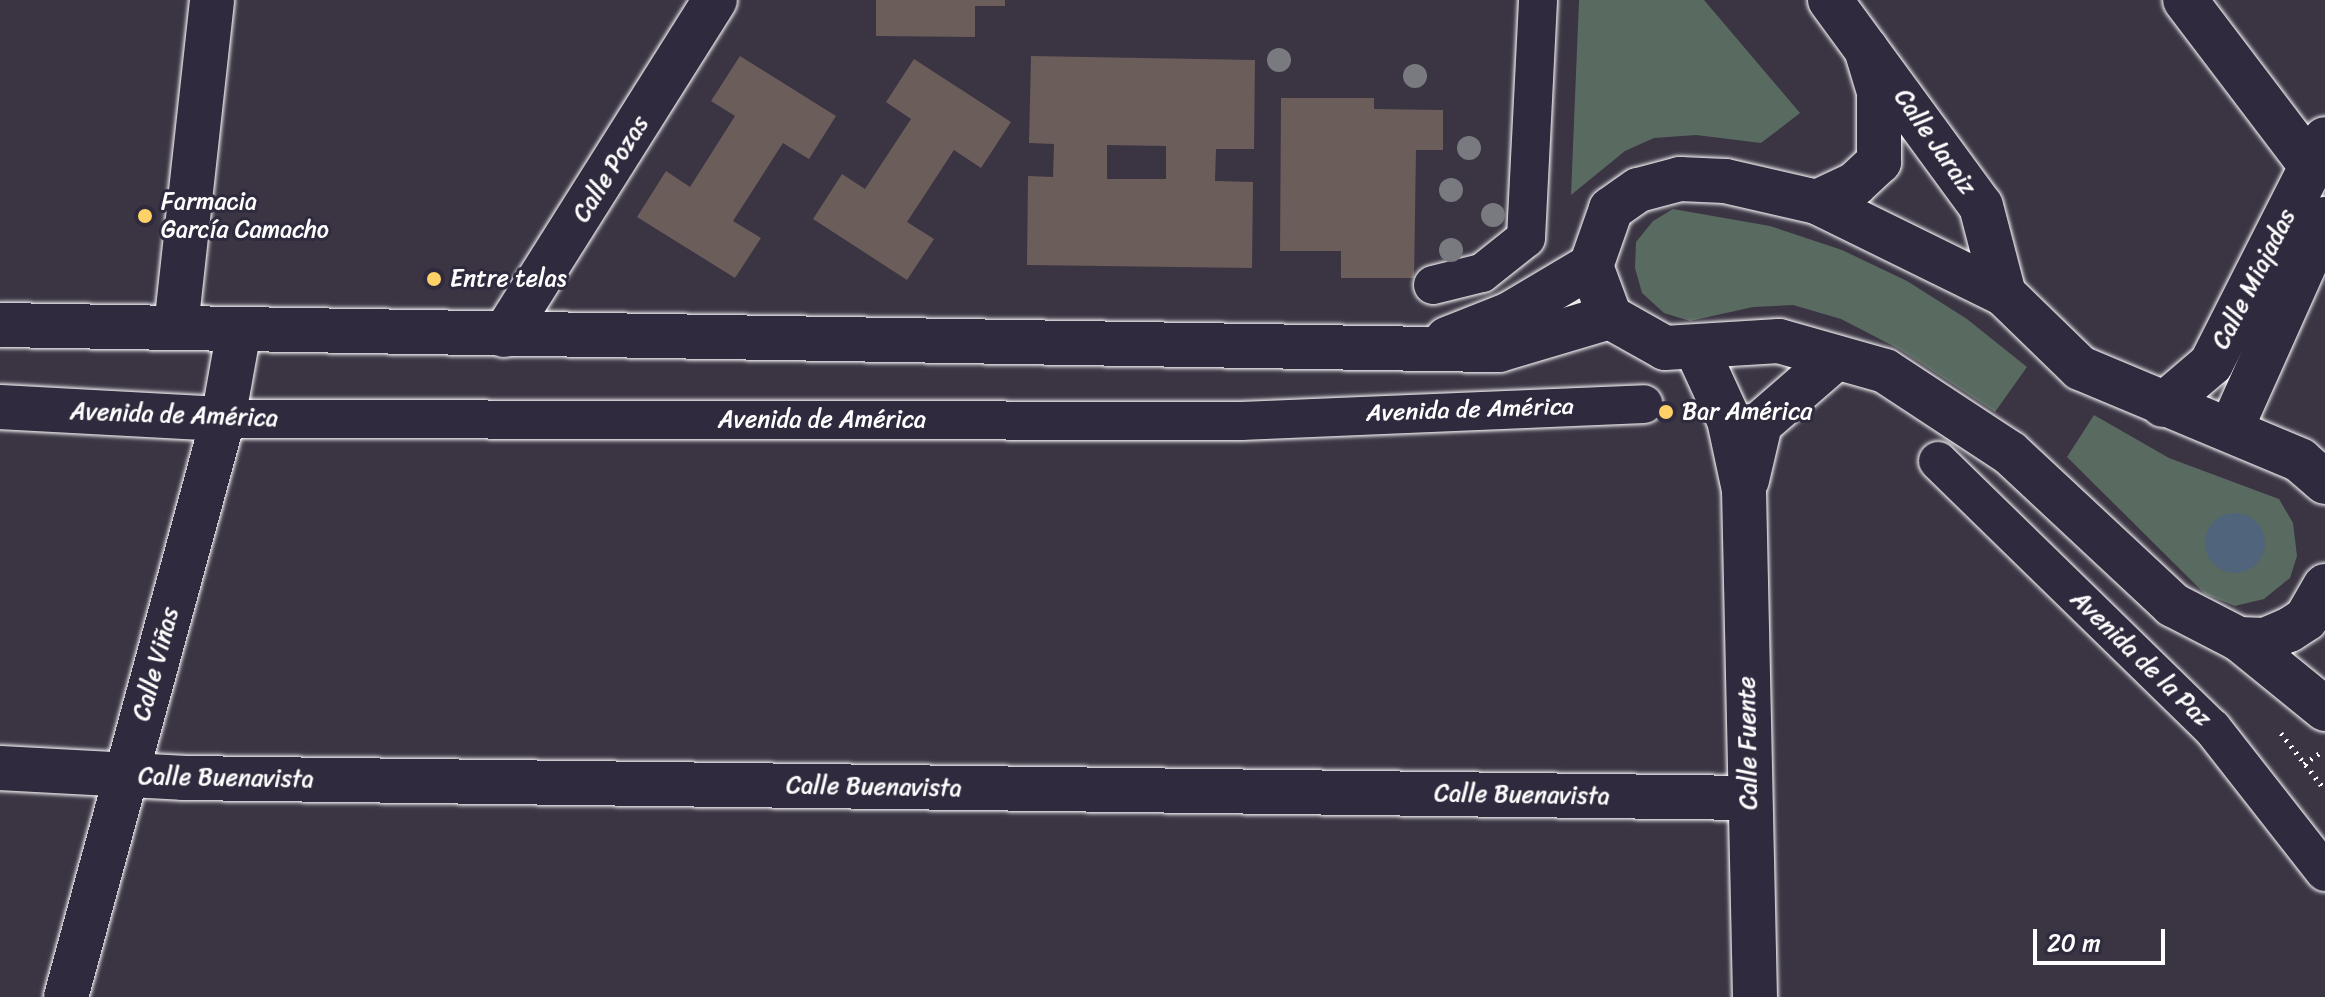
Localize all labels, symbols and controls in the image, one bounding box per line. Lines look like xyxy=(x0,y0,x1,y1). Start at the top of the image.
street label: Calle Jaraiz xyxy=(1888,84,1982,200)
street label: Calle Pozas xyxy=(567,110,655,228)
place label: Farmacia García Camacho xyxy=(161,188,329,244)
street label: Calle Miajadas xyxy=(2207,205,2301,353)
marker: Farmacia García Camacho xyxy=(136,207,154,225)
place label: Entre telas xyxy=(450,265,567,293)
marker: Entre telas xyxy=(425,270,443,288)
street label: Avenida de América xyxy=(1366,392,1574,428)
street label: Avenida de América xyxy=(70,397,278,433)
place label: Bar América xyxy=(1682,398,1812,426)
marker: Bar América xyxy=(1657,403,1675,421)
street label: Avenida de América xyxy=(718,406,926,434)
street label: Avenida de la Paz xyxy=(2065,585,2217,733)
street label: Calle Viñas xyxy=(127,604,185,724)
street label: Calle Fuente xyxy=(1732,676,1764,810)
street label: Calle Buenavista xyxy=(138,762,314,794)
street label: Calle Buenavista xyxy=(786,771,962,803)
street label: Calle Buenavista xyxy=(1434,779,1610,811)
scale bar xyxy=(2037,913,2169,963)
text: 20 m xyxy=(2047,922,2101,964)

